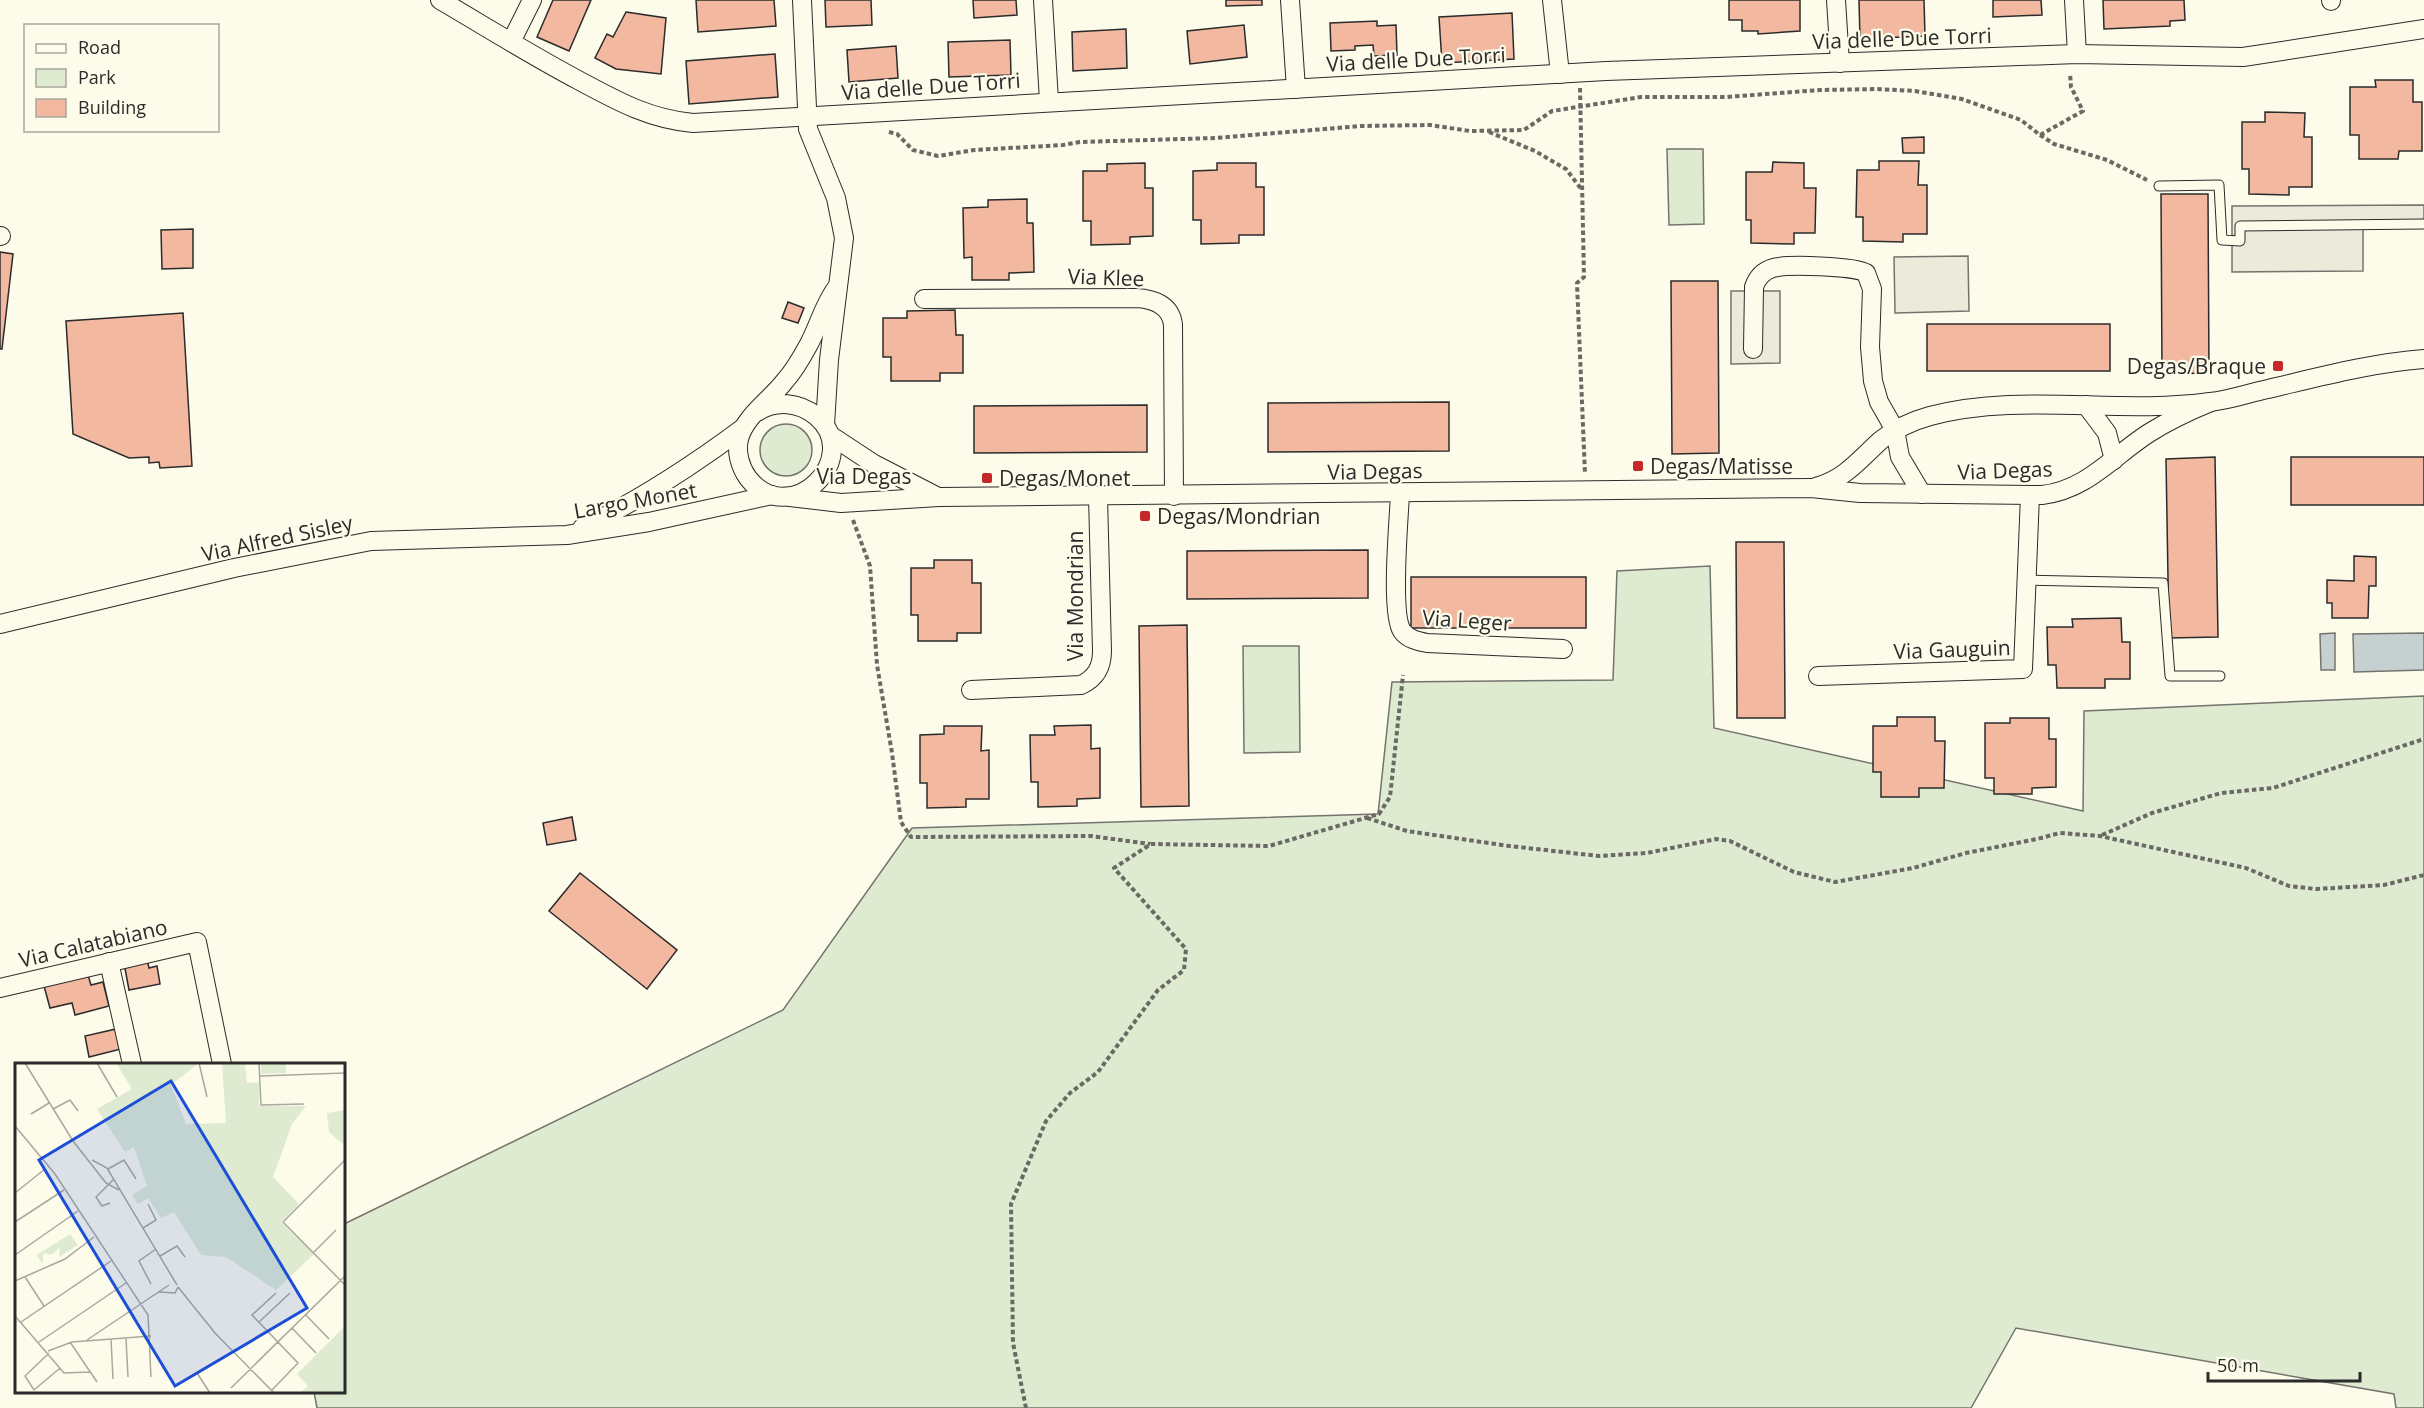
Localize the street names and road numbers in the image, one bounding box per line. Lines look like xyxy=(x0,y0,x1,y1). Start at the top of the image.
street label: Via delle Due Torri xyxy=(1812,21,1992,55)
street label: Via delle Due Torri xyxy=(1326,40,1506,78)
street label: Via delle Due Torri xyxy=(841,66,1021,106)
street label: Via Klee xyxy=(1067,262,1145,292)
street label: Via Degas xyxy=(1957,454,2053,486)
street label: Via Degas xyxy=(1327,456,1423,486)
street label: Via Degas xyxy=(816,462,912,490)
street label: Largo Monet xyxy=(571,475,699,525)
street label: Via Alfred Sisley xyxy=(199,508,356,568)
street label: Via Mondrian xyxy=(1061,531,1089,661)
street label: Via Leger xyxy=(1421,603,1513,637)
street label: Via Gauguin xyxy=(1893,633,2011,665)
street label: Via Calatabiano xyxy=(16,912,170,974)

